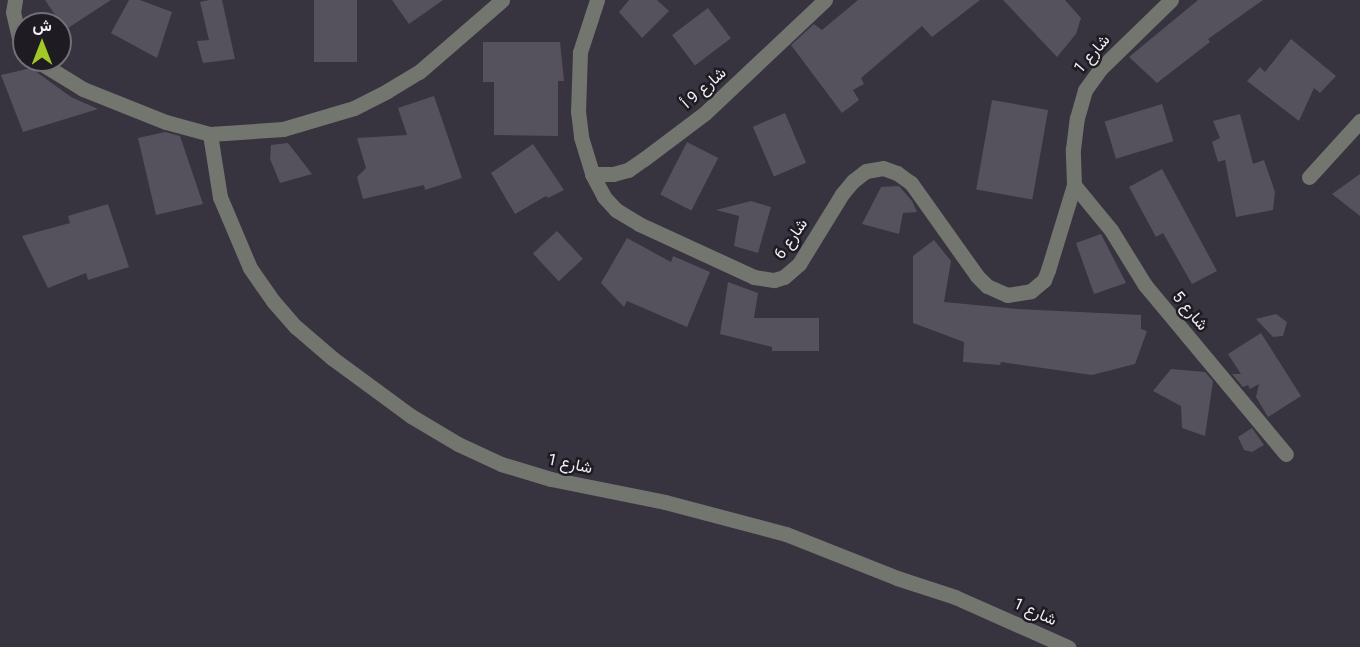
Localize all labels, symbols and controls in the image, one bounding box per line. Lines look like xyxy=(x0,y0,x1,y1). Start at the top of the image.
north arrow xyxy=(12,12,72,72)
text: ش xyxy=(32,16,52,35)
street label: شارع 1 xyxy=(1070,31,1114,77)
street label: شارع 9 أ xyxy=(678,63,730,113)
street label: شارع 6 xyxy=(770,215,812,263)
street label: شارع 5 xyxy=(1168,288,1212,334)
street label: شارع 1 xyxy=(546,450,594,478)
street label: شارع 1 xyxy=(1010,594,1060,630)

